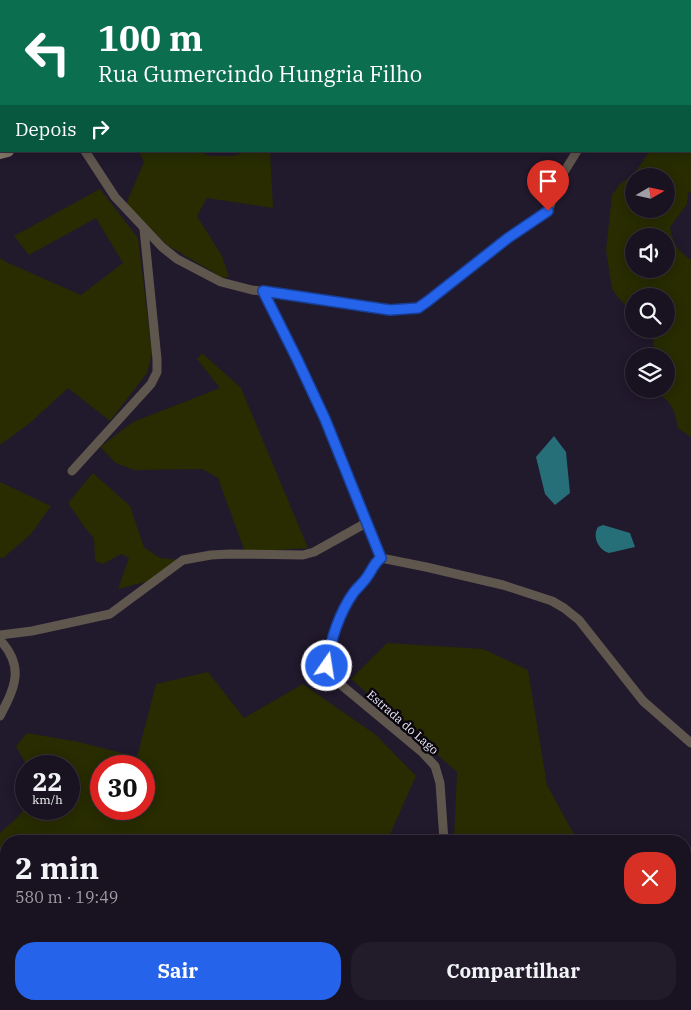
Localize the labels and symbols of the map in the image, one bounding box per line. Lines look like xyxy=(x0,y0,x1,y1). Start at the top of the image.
pin xyxy=(527,160,569,211)
north arrow xyxy=(625,168,675,218)
position arrow xyxy=(300,639,352,691)
street label: Estrada do Lago xyxy=(364,687,442,757)
speed limit sign: 30 xyxy=(90,755,155,820)

